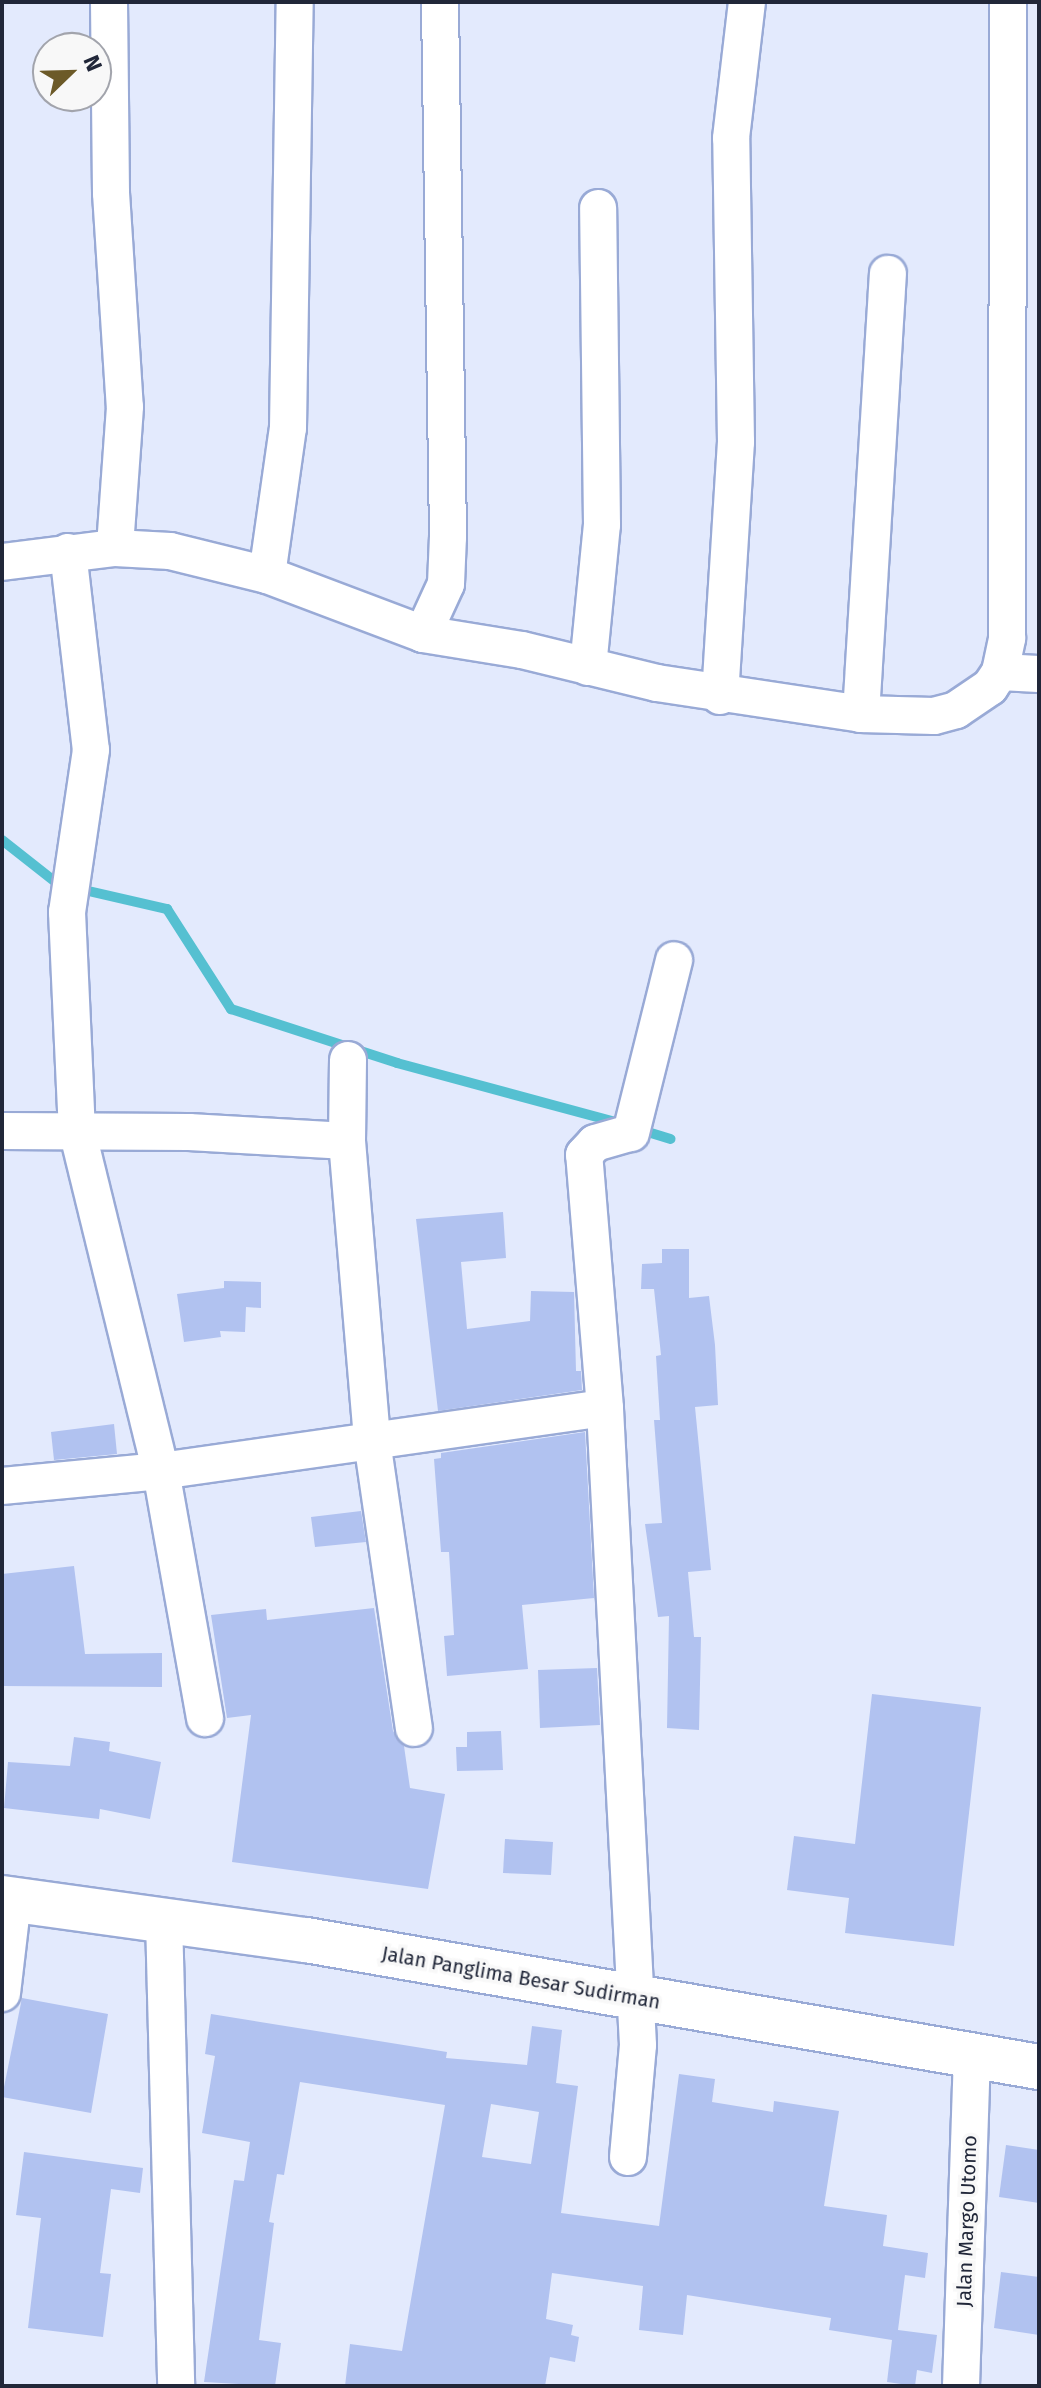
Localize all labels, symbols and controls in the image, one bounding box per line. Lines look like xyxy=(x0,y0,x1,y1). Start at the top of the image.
north arrow xyxy=(32,32,112,112)
text: N xyxy=(77,51,108,75)
street label: Jalan Panglima Besar Sudirman xyxy=(380,1942,662,2014)
street label: Jalan Margo Utomo xyxy=(952,2135,982,2307)

